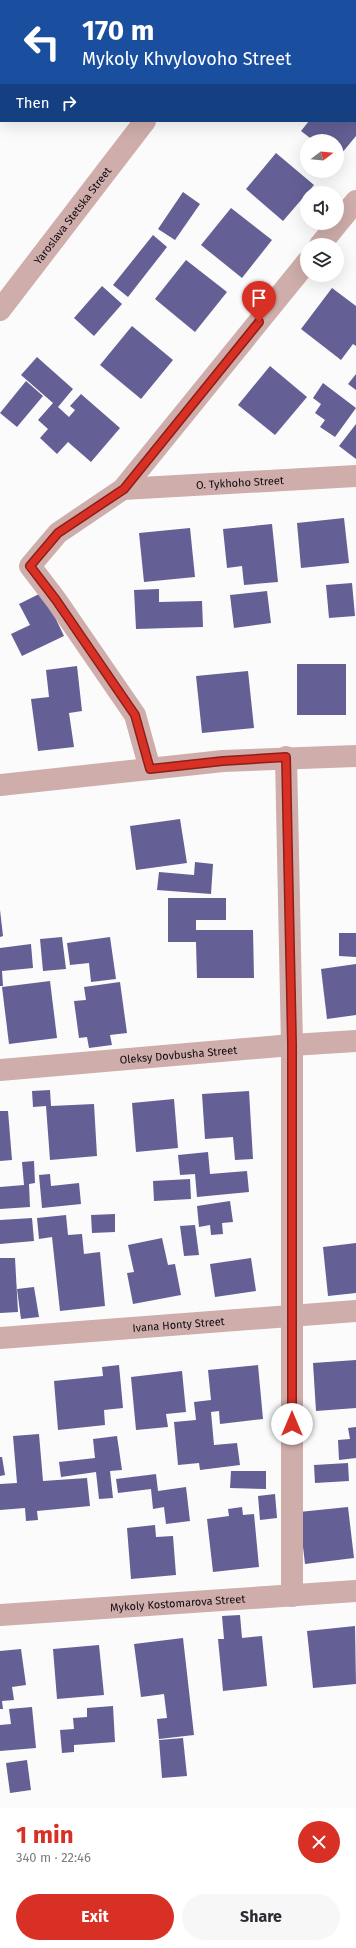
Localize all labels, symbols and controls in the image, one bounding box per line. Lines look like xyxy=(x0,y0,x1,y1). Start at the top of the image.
text: 170 m xyxy=(82,14,154,47)
icon: left xyxy=(16,16,68,68)
text: Mykoly Khvylovoho Street xyxy=(82,48,291,70)
icon: right xyxy=(58,92,80,114)
text: Then xyxy=(16,94,50,112)
north arrow xyxy=(300,134,344,178)
map controls xyxy=(300,134,344,282)
street label: Yaroslava Stetska Street xyxy=(31,165,114,267)
button: sound xyxy=(300,186,344,230)
button: layers xyxy=(300,238,344,282)
pin xyxy=(242,281,276,322)
icon: arrive xyxy=(248,287,270,309)
street label: O. Tykhoho Street xyxy=(196,474,284,492)
street label: Oleksy Dovbusha Street xyxy=(119,1044,238,1067)
street label: Ivana Honty Street xyxy=(132,1315,225,1335)
position arrow xyxy=(271,1403,313,1445)
street label: Mykoly Kostomarova Street xyxy=(110,1592,246,1615)
text: 1 min xyxy=(16,1821,74,1849)
button: close xyxy=(298,1821,340,1863)
text: 340 m · 22:46 xyxy=(16,1850,91,1865)
button: Exit xyxy=(16,1894,174,1940)
button: Share xyxy=(182,1894,340,1940)

